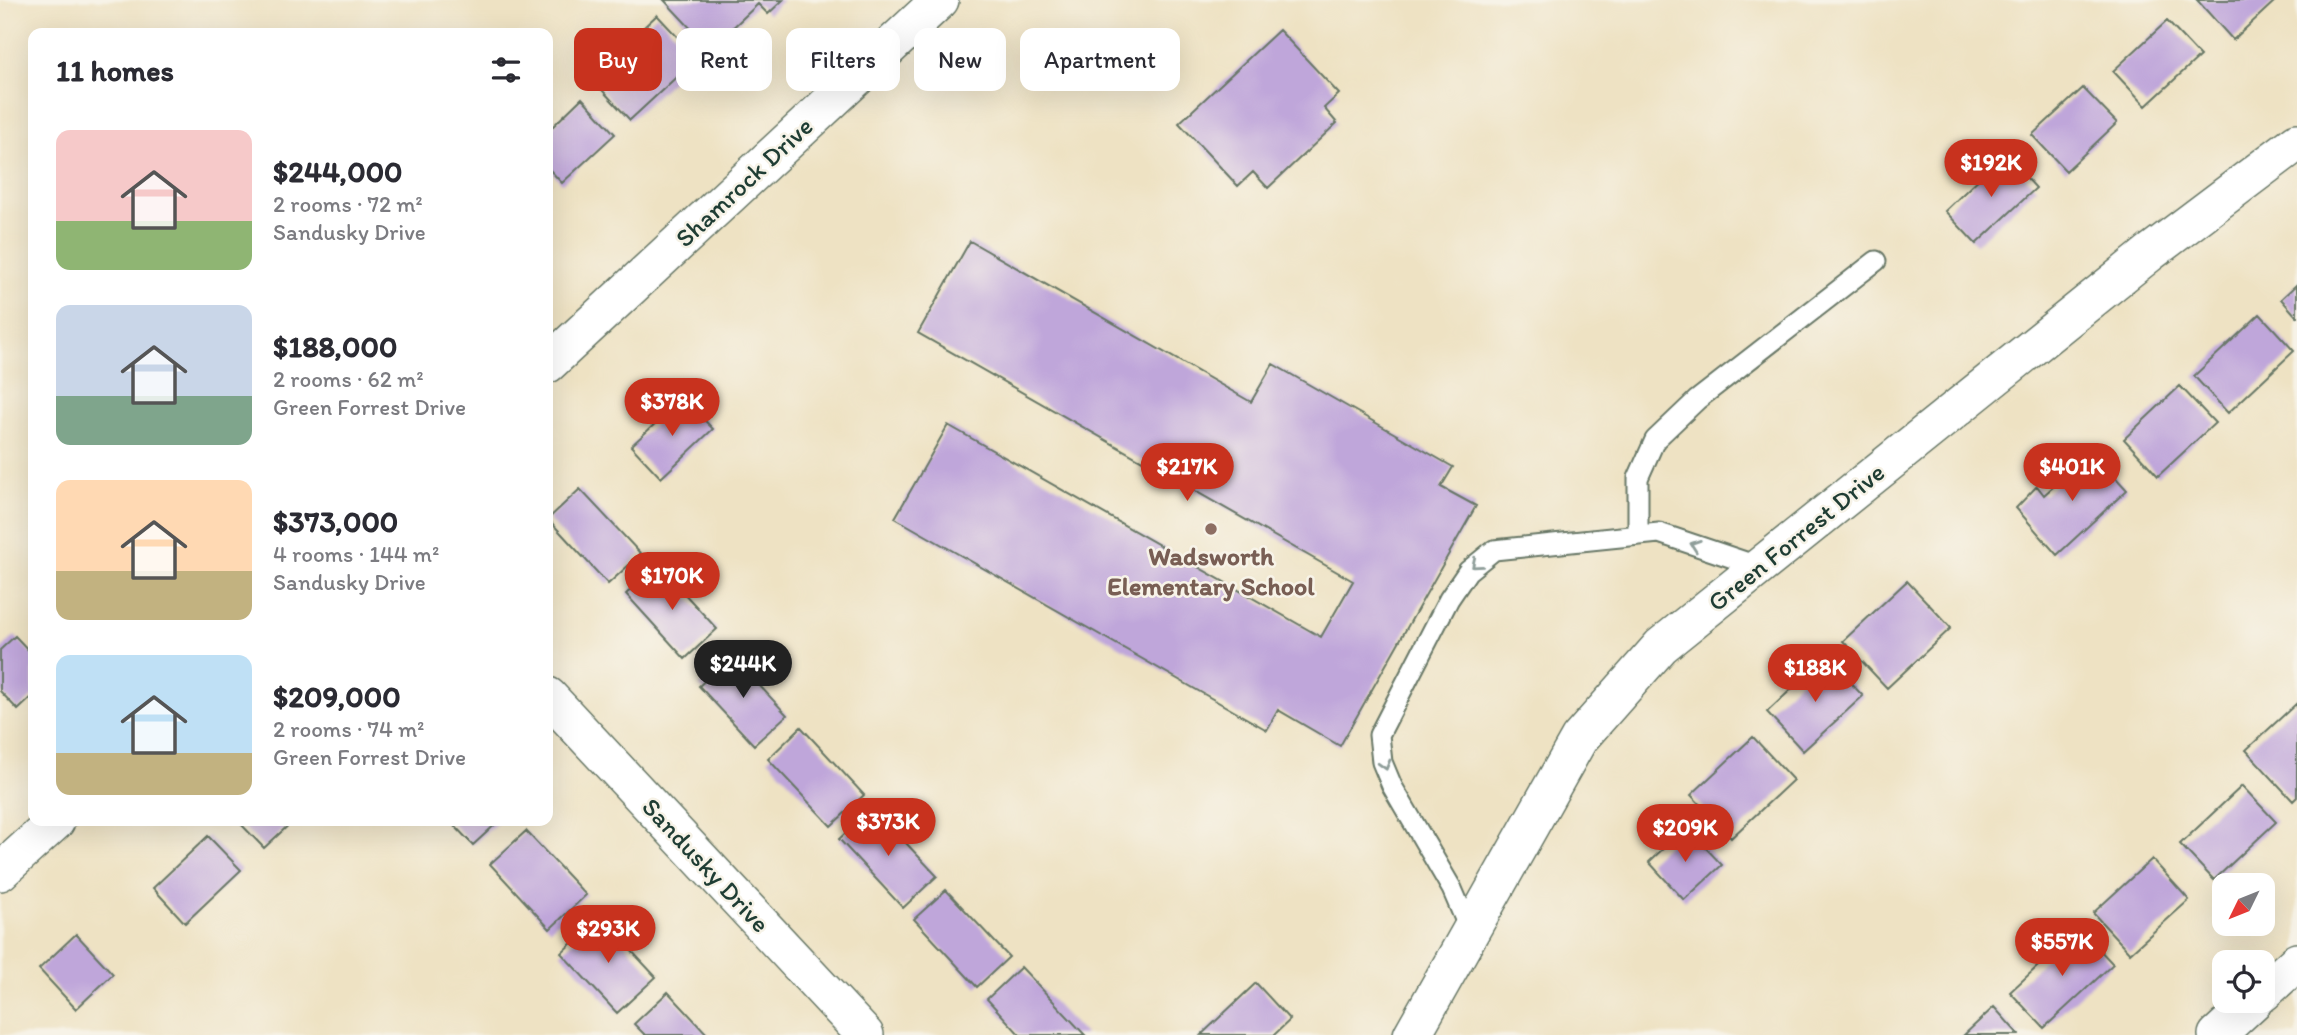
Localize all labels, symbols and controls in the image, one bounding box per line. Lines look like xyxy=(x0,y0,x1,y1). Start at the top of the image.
chip: Buy xyxy=(574,28,662,91)
chip: Rent xyxy=(676,28,772,91)
chip: Filters xyxy=(786,28,900,91)
chip: New xyxy=(914,28,1006,91)
chip: Apartment xyxy=(1020,28,1180,91)
icon: filters xyxy=(487,51,525,89)
text: 11 homes xyxy=(56,52,174,89)
street label: Shamrock Drive xyxy=(669,110,819,254)
pin: $192K xyxy=(1942,140,2040,199)
text: $192K xyxy=(1960,148,2022,176)
text: $244,000 xyxy=(273,153,403,190)
icon: home xyxy=(112,158,196,242)
text: 2 rooms · 72 m² xyxy=(273,190,423,218)
text: Sandusky Drive xyxy=(273,218,426,246)
text: $188,000 xyxy=(273,328,398,365)
icon: home xyxy=(112,333,196,417)
text: 2 rooms · 62 m² xyxy=(273,365,424,393)
pin: $378K xyxy=(623,378,721,438)
text: $378K xyxy=(641,387,703,415)
text: Green Forrest Drive xyxy=(273,393,466,421)
pin: $217K xyxy=(1138,444,1236,503)
pin: $401K xyxy=(2023,444,2121,503)
text: $217K xyxy=(1157,452,1217,480)
text: $401K xyxy=(2039,452,2105,480)
street label: Green Forrest Drive xyxy=(1701,456,1891,618)
text: $373,000 xyxy=(273,503,398,540)
icon: home xyxy=(112,508,196,592)
marker: Wadsworth Elementary School xyxy=(1203,521,1219,537)
one-way arrow xyxy=(1689,539,1702,553)
text: 4 rooms · 144 m² xyxy=(273,540,439,568)
place label: Wadsworth Elementary School xyxy=(1107,540,1315,602)
pin: $170K xyxy=(623,552,721,612)
one-way arrow xyxy=(1471,556,1483,569)
text: $170K xyxy=(641,561,703,589)
text: Sandusky Drive xyxy=(273,568,426,596)
pin: $244K xyxy=(694,640,792,700)
pin: $188K xyxy=(1766,644,1864,704)
text: $244K xyxy=(710,649,776,677)
text: $188K xyxy=(1784,653,1846,681)
text: $209,000 xyxy=(273,678,401,715)
icon: home xyxy=(112,683,196,767)
text: 2 rooms · 74 m² xyxy=(273,715,425,743)
text: Green Forrest Drive xyxy=(273,743,466,771)
one-way arrow xyxy=(1376,758,1391,770)
street label: Sandusky Drive xyxy=(635,791,777,939)
pin: $373K xyxy=(839,798,937,858)
pin: $209K xyxy=(1636,804,1734,864)
text: $373K xyxy=(857,807,919,835)
text: $209K xyxy=(1653,813,1717,841)
north arrow xyxy=(2212,873,2275,936)
map controls xyxy=(2212,873,2275,1013)
pin: $293K xyxy=(559,906,657,965)
text: $293K xyxy=(576,914,640,942)
pin: $557K xyxy=(2013,918,2111,978)
text: $557K xyxy=(2031,927,2093,955)
button: locate xyxy=(2212,950,2275,1013)

